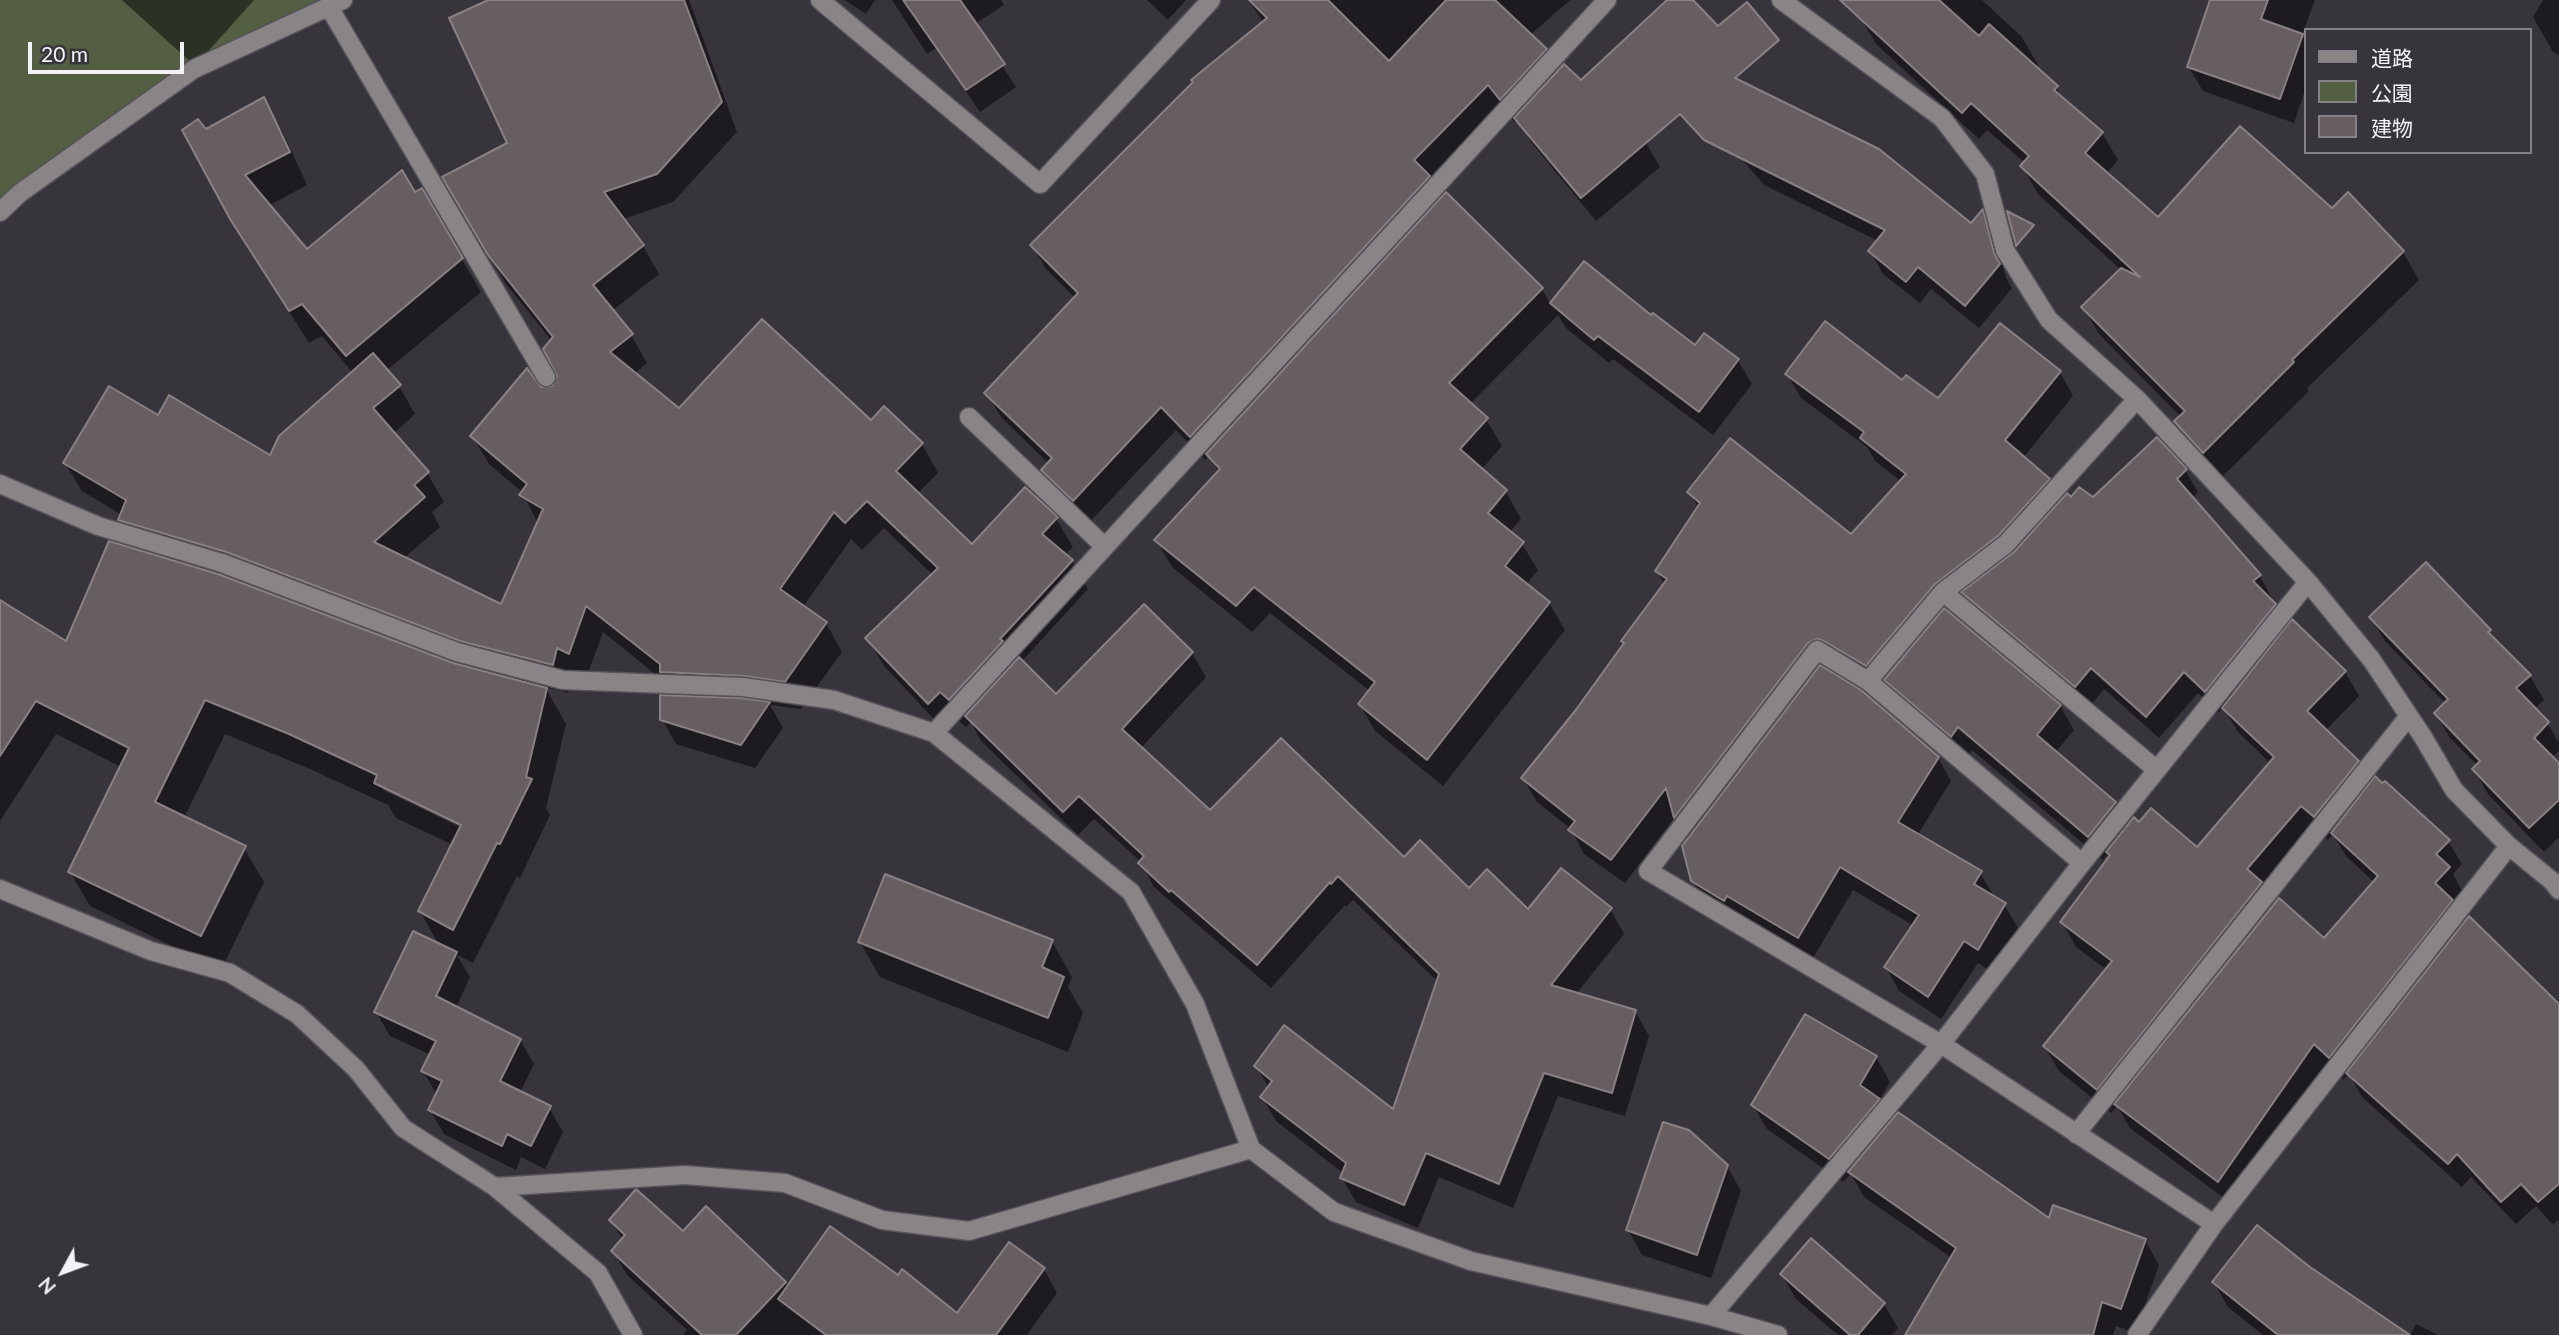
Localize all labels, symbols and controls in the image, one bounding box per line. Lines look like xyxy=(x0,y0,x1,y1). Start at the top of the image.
scale bar xyxy=(32,28,187,72)
legend xyxy=(2304,28,2531,154)
text: 20 m xyxy=(41,41,88,66)
text: 道路 xyxy=(2371,45,2413,70)
text: 公園 xyxy=(2371,80,2413,105)
text: 建物 xyxy=(2371,115,2413,140)
north arrow xyxy=(28,1237,98,1307)
text: N xyxy=(33,1273,60,1299)

